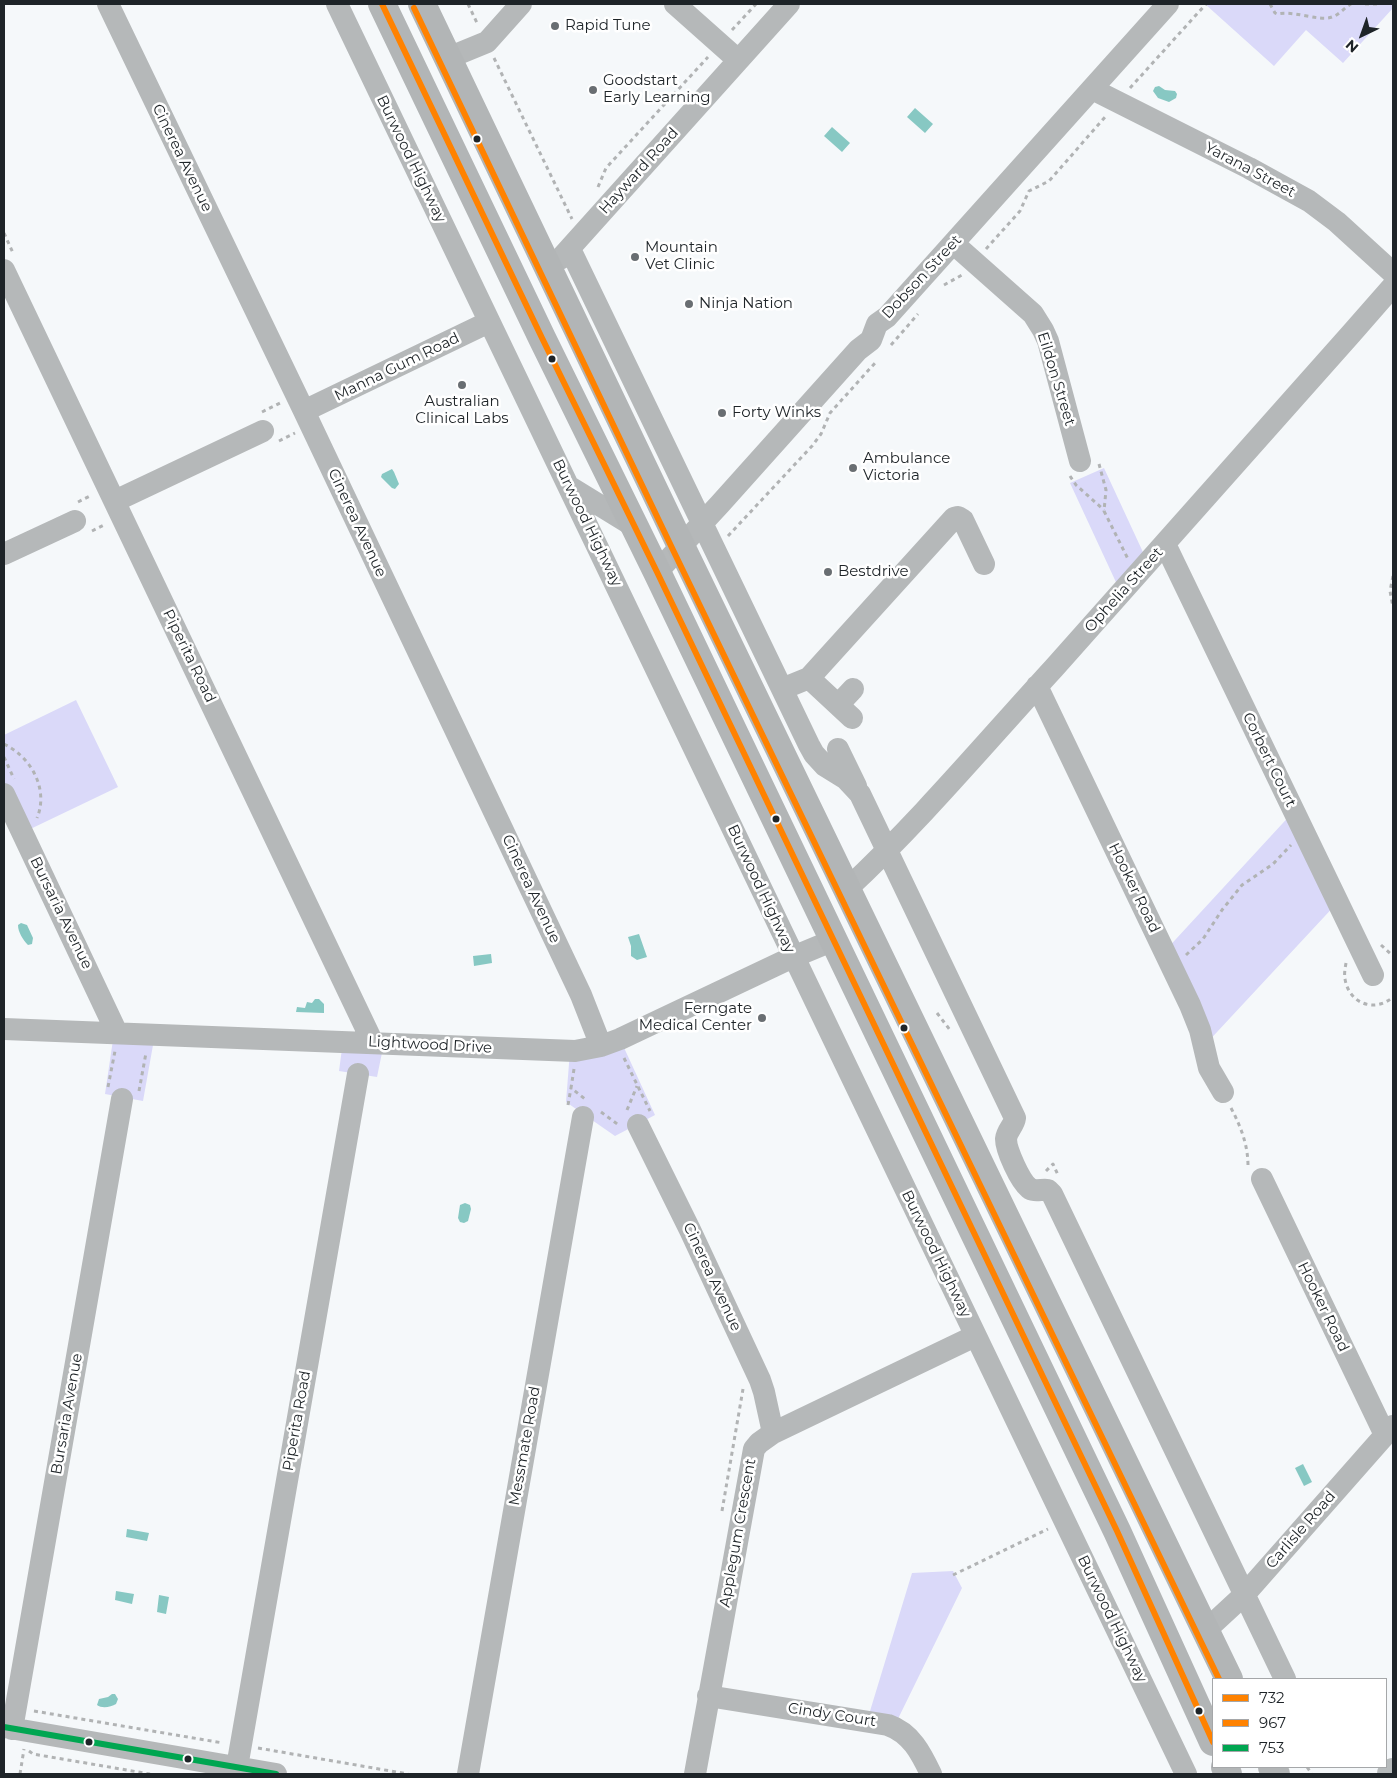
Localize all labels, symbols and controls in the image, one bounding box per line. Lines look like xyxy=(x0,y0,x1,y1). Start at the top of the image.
north arrow xyxy=(1337,10,1387,60)
place label: Rapid Tune xyxy=(565,17,651,35)
marker: Rapid Tune xyxy=(549,20,561,32)
text: N xyxy=(1342,36,1362,57)
place label: Goodstart Early Learning xyxy=(603,72,711,107)
marker: Goodstart Early Learning xyxy=(587,84,599,96)
street label: Burwood Highway xyxy=(372,92,450,226)
street label: Cinerea Avenue xyxy=(148,101,216,215)
street label: Hayward Road xyxy=(596,124,682,218)
unlabelled marker xyxy=(472,134,482,144)
street label: Yarana Street xyxy=(1202,139,1298,201)
street label: Dobson Street xyxy=(879,231,965,323)
place label: Mountain Vet Clinic xyxy=(645,239,718,274)
marker: Mountain Vet Clinic xyxy=(629,251,641,263)
place label: Ninja Nation xyxy=(699,295,793,313)
marker: Ninja Nation xyxy=(683,298,695,310)
street label: Manna Gum Road xyxy=(331,329,463,405)
street label: Eildon Street xyxy=(1033,330,1079,428)
unlabelled marker xyxy=(547,354,557,364)
marker: Australian Clinical Labs xyxy=(456,379,468,391)
place label: Australian Clinical Labs xyxy=(415,393,509,428)
place label: Forty Winks xyxy=(732,404,821,422)
marker: Forty Winks xyxy=(716,407,728,419)
place label: Ambulance Victoria xyxy=(863,450,950,485)
street label: Burwood Highway xyxy=(548,456,626,590)
marker: Ambulance Victoria xyxy=(847,462,859,474)
street label: Cinerea Avenue xyxy=(324,466,390,580)
street label: Ophelia Street xyxy=(1081,544,1167,636)
place label: Bestdrive xyxy=(838,563,909,581)
marker: Bestdrive xyxy=(822,566,834,578)
street label: Piperita Road xyxy=(159,606,219,706)
street label: Corbert Court xyxy=(1238,710,1300,810)
unlabelled marker xyxy=(771,814,781,824)
street label: Burwood Highway xyxy=(723,822,799,956)
street label: Cinerea Avenue xyxy=(498,832,564,946)
street label: Hooker Road xyxy=(1104,840,1164,936)
street label: Bursaria Avenue xyxy=(26,854,96,972)
place label: Ferngate Medical Center xyxy=(639,1000,752,1035)
marker: Ferngate Medical Center xyxy=(756,1012,768,1024)
unlabelled marker xyxy=(899,1023,909,1033)
street label: Lightwood Drive xyxy=(367,1033,493,1057)
street label: Burwood Highway xyxy=(897,1187,975,1321)
street label: Cinerea Avenue xyxy=(679,1220,745,1334)
street label: Hooker Road xyxy=(1293,1259,1353,1355)
street label: Bursaria Avenue xyxy=(47,1352,87,1476)
street label: Piperita Road xyxy=(279,1369,315,1473)
street label: Messmate Road xyxy=(506,1385,544,1507)
street label: Applegum Crescent xyxy=(716,1457,760,1609)
street label: Carlisle Road xyxy=(1262,1488,1340,1572)
street label: Burwood Highway xyxy=(1073,1552,1151,1686)
legend xyxy=(1212,1678,1387,1768)
text: 732 xyxy=(1259,1688,1285,1707)
street label: Cindy Court xyxy=(787,1699,877,1731)
unlabelled marker xyxy=(1194,1706,1204,1716)
text: 967 xyxy=(1259,1713,1286,1732)
unlabelled marker xyxy=(84,1737,94,1747)
text: 753 xyxy=(1259,1738,1284,1757)
unlabelled marker xyxy=(183,1754,193,1764)

